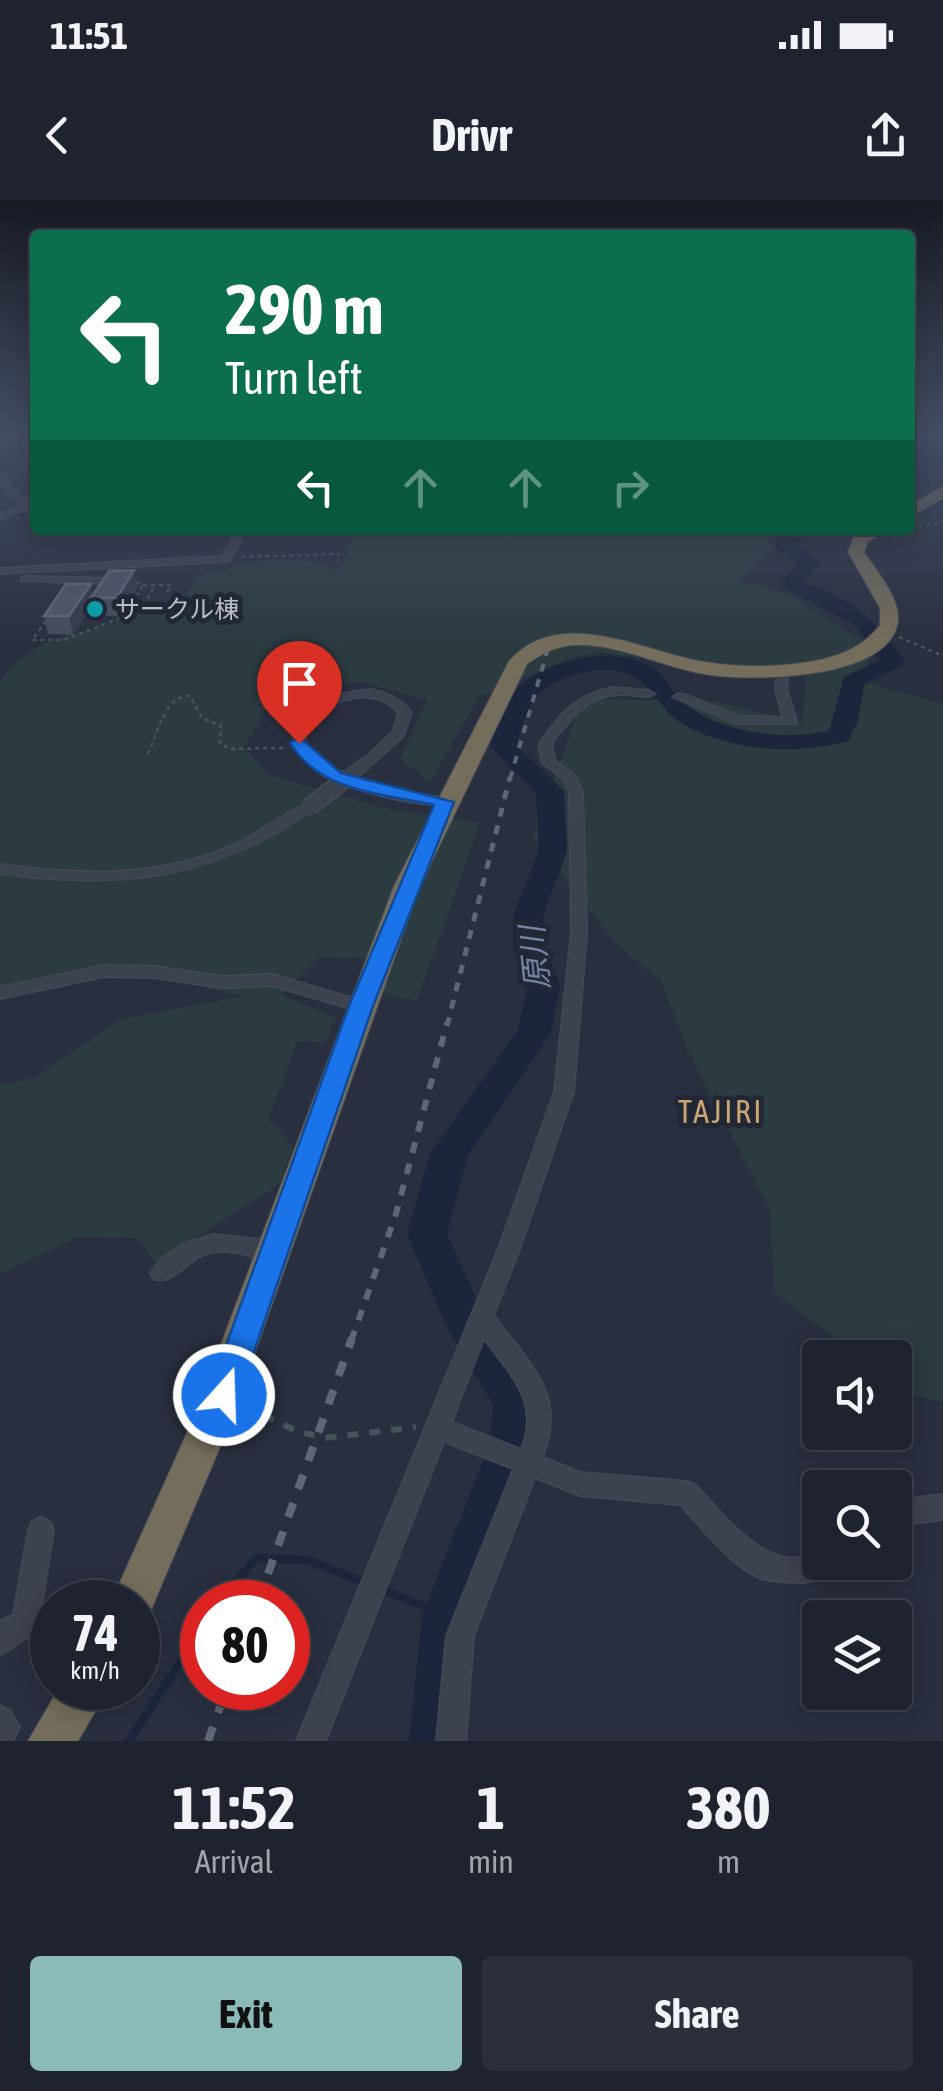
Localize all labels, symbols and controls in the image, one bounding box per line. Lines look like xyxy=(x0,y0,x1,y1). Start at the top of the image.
text: 11:51 xyxy=(50,14,128,57)
icon: back xyxy=(30,108,85,163)
icon: share xyxy=(858,108,913,163)
text: Drivr xyxy=(431,109,512,161)
text: 290 m xyxy=(225,269,384,349)
icon: left xyxy=(60,270,190,400)
text: Turn left xyxy=(225,352,363,404)
icon: left xyxy=(288,460,343,515)
icon: ahead xyxy=(393,460,448,515)
icon: ahead xyxy=(498,460,553,515)
icon: right xyxy=(603,460,658,515)
place label: サークル棟 xyxy=(115,595,239,623)
marker: サークル棟 xyxy=(84,598,106,620)
pin xyxy=(257,641,342,744)
icon: arrive xyxy=(272,656,327,711)
water label: 原川 xyxy=(512,921,556,992)
district label: TAJIRI xyxy=(678,1093,764,1130)
map controls xyxy=(802,1340,912,1710)
button: sound xyxy=(802,1340,912,1450)
position arrow xyxy=(172,1343,276,1447)
button: search xyxy=(802,1470,912,1580)
speed limit sign: 80 xyxy=(180,1580,310,1710)
button: layers xyxy=(802,1600,912,1710)
text: 74 xyxy=(71,1604,118,1662)
text: km/h xyxy=(70,1656,120,1684)
text: 11:52 xyxy=(172,1773,296,1842)
text: 1 xyxy=(477,1773,505,1842)
text: 380 xyxy=(686,1773,771,1842)
text: Arrival xyxy=(195,1843,273,1880)
text: min xyxy=(468,1843,514,1880)
text: m xyxy=(717,1843,740,1880)
button: Exit xyxy=(30,1956,462,2071)
button: Share xyxy=(482,1956,913,2071)

